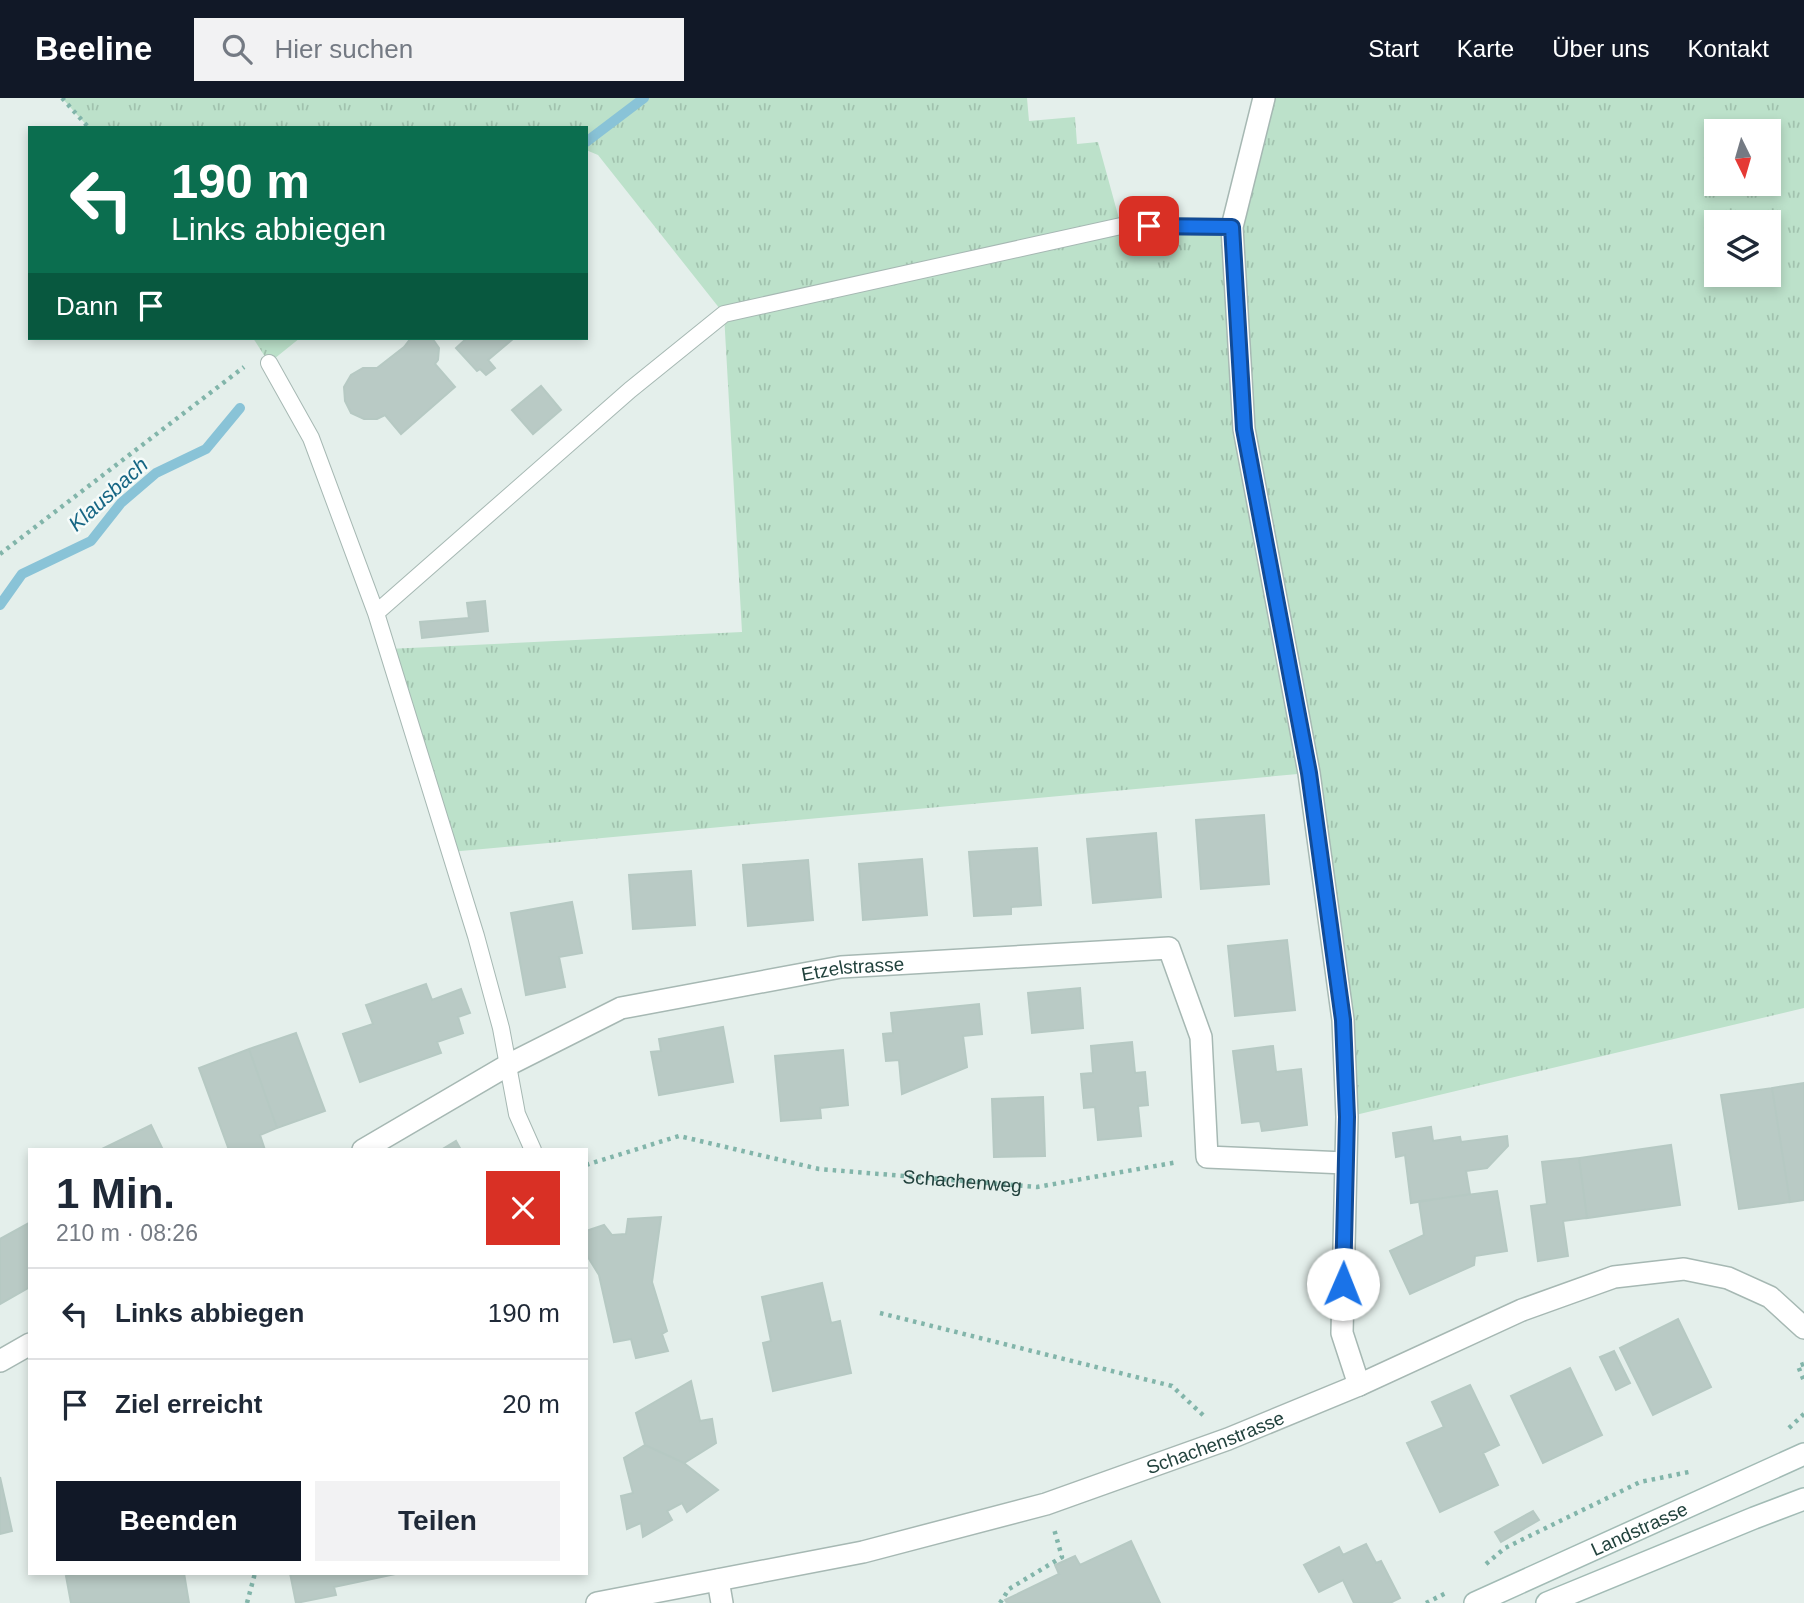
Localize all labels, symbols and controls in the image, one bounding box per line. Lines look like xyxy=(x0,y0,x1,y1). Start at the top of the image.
search box xyxy=(194,18,684,81)
text: Beeline xyxy=(35,30,152,67)
icon: search xyxy=(218,30,256,68)
text: Hier suchen xyxy=(274,34,413,64)
text: Start xyxy=(1368,35,1419,62)
text: Karte xyxy=(1457,35,1514,62)
text: Über uns xyxy=(1552,35,1650,62)
text: Kontakt xyxy=(1688,35,1769,62)
north arrow xyxy=(1704,119,1782,196)
map controls xyxy=(1704,119,1781,287)
icon: left xyxy=(56,154,147,245)
text: 190 m xyxy=(171,154,310,208)
pin xyxy=(1119,196,1179,256)
icon: arrive xyxy=(1130,207,1168,245)
button: layers xyxy=(1704,210,1781,287)
text: Links abbiegen xyxy=(171,211,386,247)
icon: arrive xyxy=(132,287,170,325)
text: Dann xyxy=(56,291,118,321)
water label: Klausbach xyxy=(64,453,152,535)
street label: Etzelstrasse xyxy=(800,953,905,985)
street label: Schachenweg xyxy=(902,1165,1023,1196)
text: 1 Min. xyxy=(56,1170,175,1217)
button: close xyxy=(486,1171,560,1245)
text: 210 m · 08:26 xyxy=(56,1220,198,1246)
position arrow xyxy=(1306,1247,1380,1321)
icon: left xyxy=(56,1295,94,1333)
text: Links abbiegen xyxy=(115,1298,304,1328)
text: 190 m xyxy=(488,1298,560,1328)
icon: arrive xyxy=(56,1386,94,1424)
text: Ziel erreicht xyxy=(115,1389,262,1419)
text: 20 m xyxy=(502,1389,560,1419)
street label: Schachenstrasse xyxy=(1143,1407,1287,1478)
button: Beenden xyxy=(56,1481,301,1561)
button: Teilen xyxy=(315,1481,560,1561)
street label: Landstrasse xyxy=(1587,1498,1690,1560)

